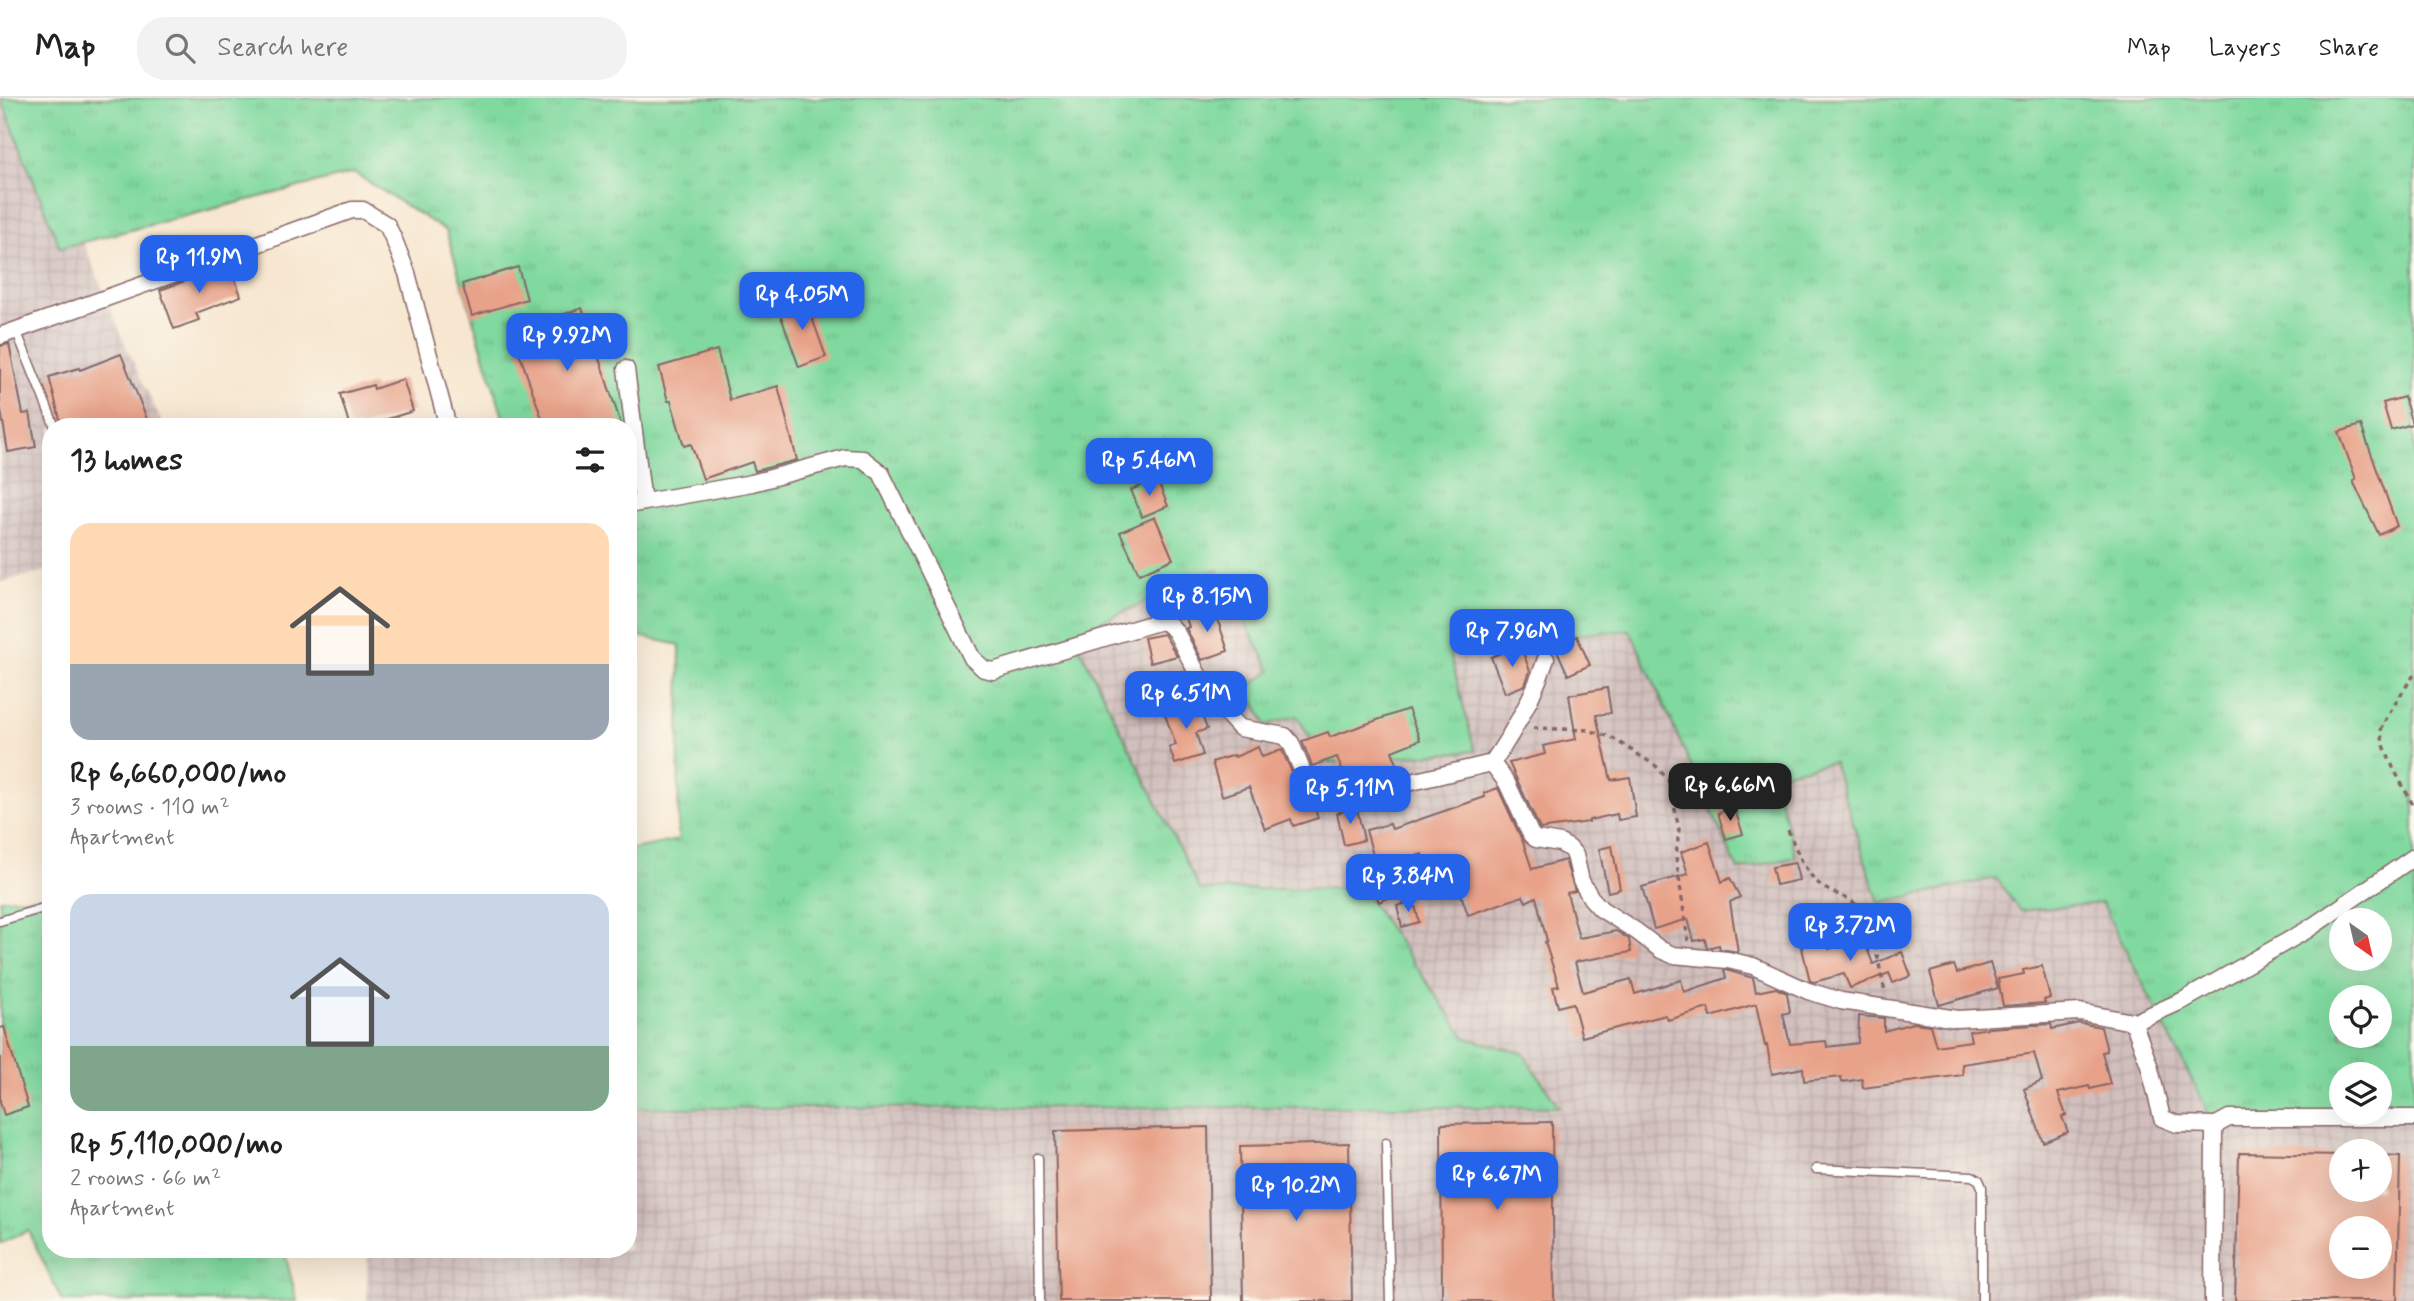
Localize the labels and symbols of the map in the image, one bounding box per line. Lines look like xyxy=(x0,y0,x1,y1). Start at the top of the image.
pin: Rp 11.9M xyxy=(127,236,271,295)
pin: Rp 4.05M xyxy=(730,272,874,332)
pin: Rp 9.92M xyxy=(495,314,639,373)
pin: Rp 5.46M xyxy=(1077,438,1221,498)
pin: Rp 8.15M xyxy=(1135,574,1279,634)
pin: Rp 7.96M xyxy=(1440,610,1584,669)
pin: Rp 6.51M xyxy=(1114,672,1258,731)
pin: Rp 6.66M xyxy=(1658,764,1802,823)
pin: Rp 5.11M xyxy=(1278,766,1422,826)
pin: Rp 3.84M xyxy=(1336,854,1480,914)
pin: Rp 3.72M xyxy=(1778,904,1922,963)
north arrow xyxy=(2329,908,2392,971)
pin: Rp 6.67M xyxy=(1425,1152,1569,1212)
pin: Rp 10.2M xyxy=(1224,1164,1368,1223)

